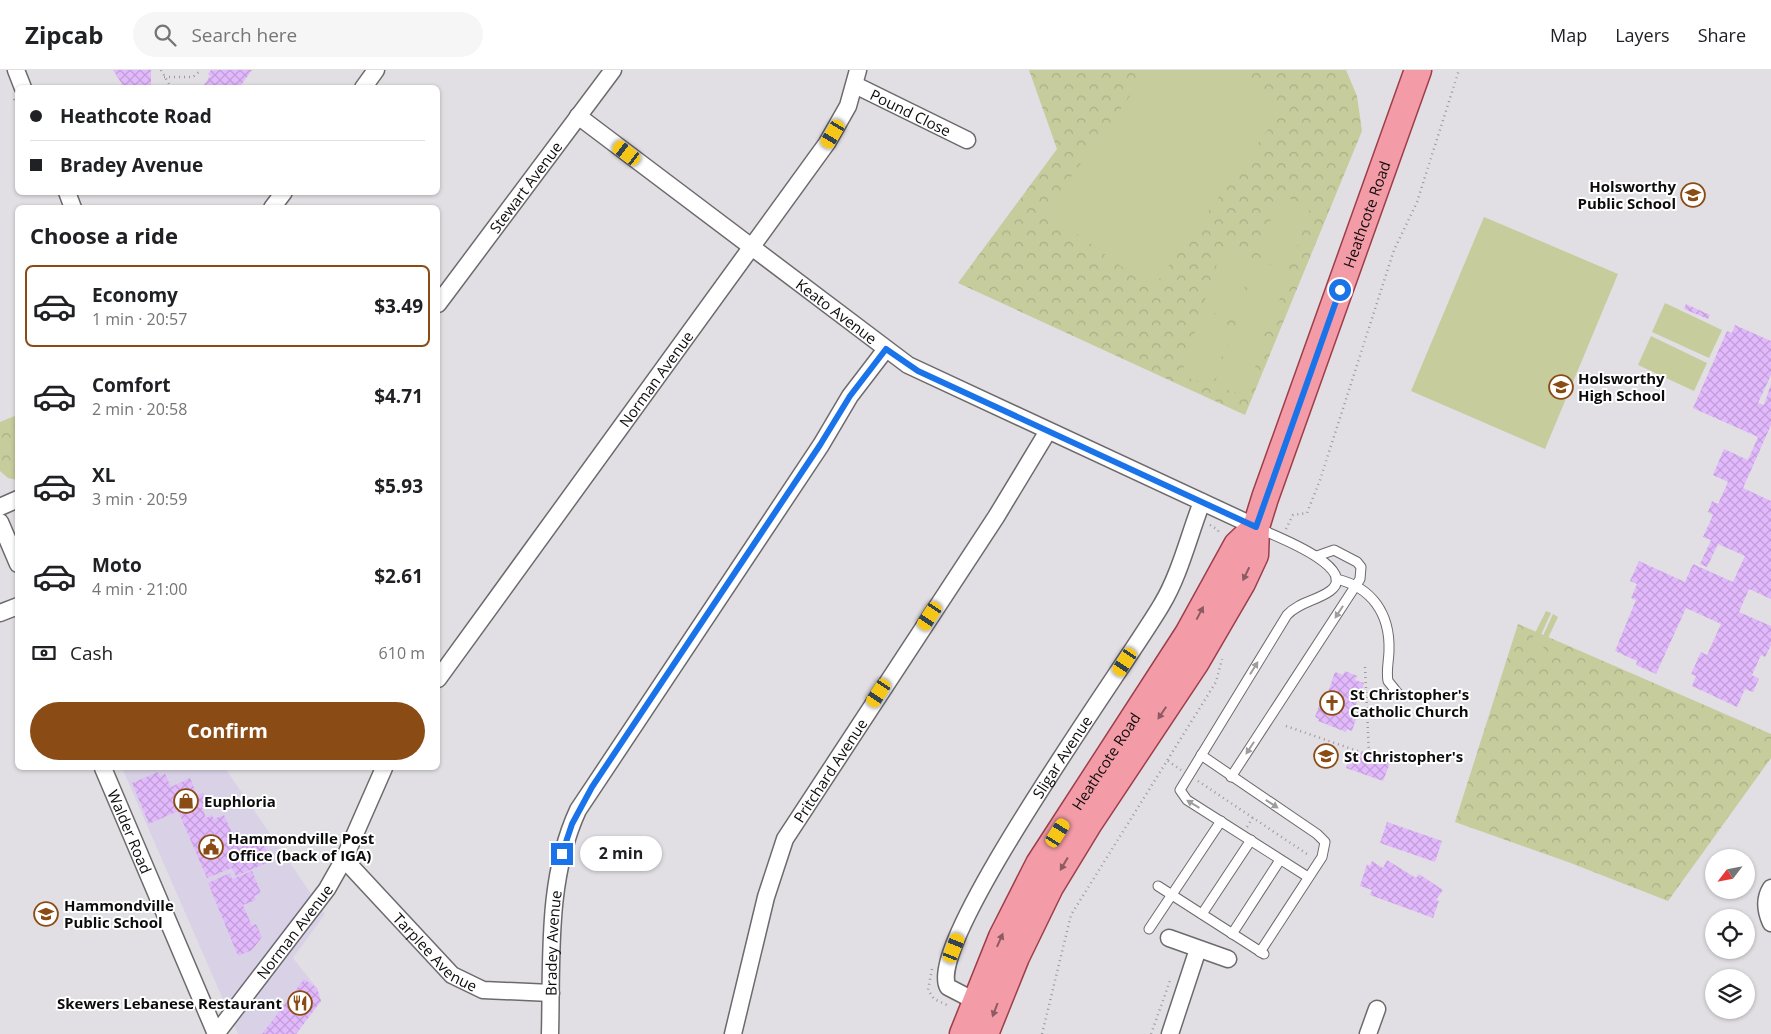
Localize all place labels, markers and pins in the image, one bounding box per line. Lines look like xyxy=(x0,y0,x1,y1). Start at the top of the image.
place label: Holsworthy Public School xyxy=(1577,176,1676,213)
school or university icon: Holsworthy Public School xyxy=(1680,182,1706,208)
place label: Holsworthy High School xyxy=(1578,368,1665,405)
school or university icon: Holsworthy High School xyxy=(1548,374,1574,400)
place label: St Christopher's Catholic Church xyxy=(1350,684,1469,721)
church icon: St Christopher's Catholic Church xyxy=(1319,690,1345,716)
school or university icon: St Christopher's xyxy=(1313,743,1339,769)
place label: St Christopher's xyxy=(1344,746,1463,766)
shop icon: Euphloria xyxy=(173,788,199,814)
place label: Euphloria xyxy=(204,791,276,811)
place label: Hammondville Post Office (back of IGA) xyxy=(228,828,375,865)
public building icon: Hammondville Post Office (back of IGA) xyxy=(198,834,224,860)
place label: Hammondville Public School xyxy=(64,895,174,932)
school or university icon: Hammondville Public School xyxy=(33,901,59,927)
restaurant icon: Skewers Lebanese Restaurant xyxy=(287,990,313,1016)
place label: Skewers Lebanese Restaurant xyxy=(57,993,282,1013)

